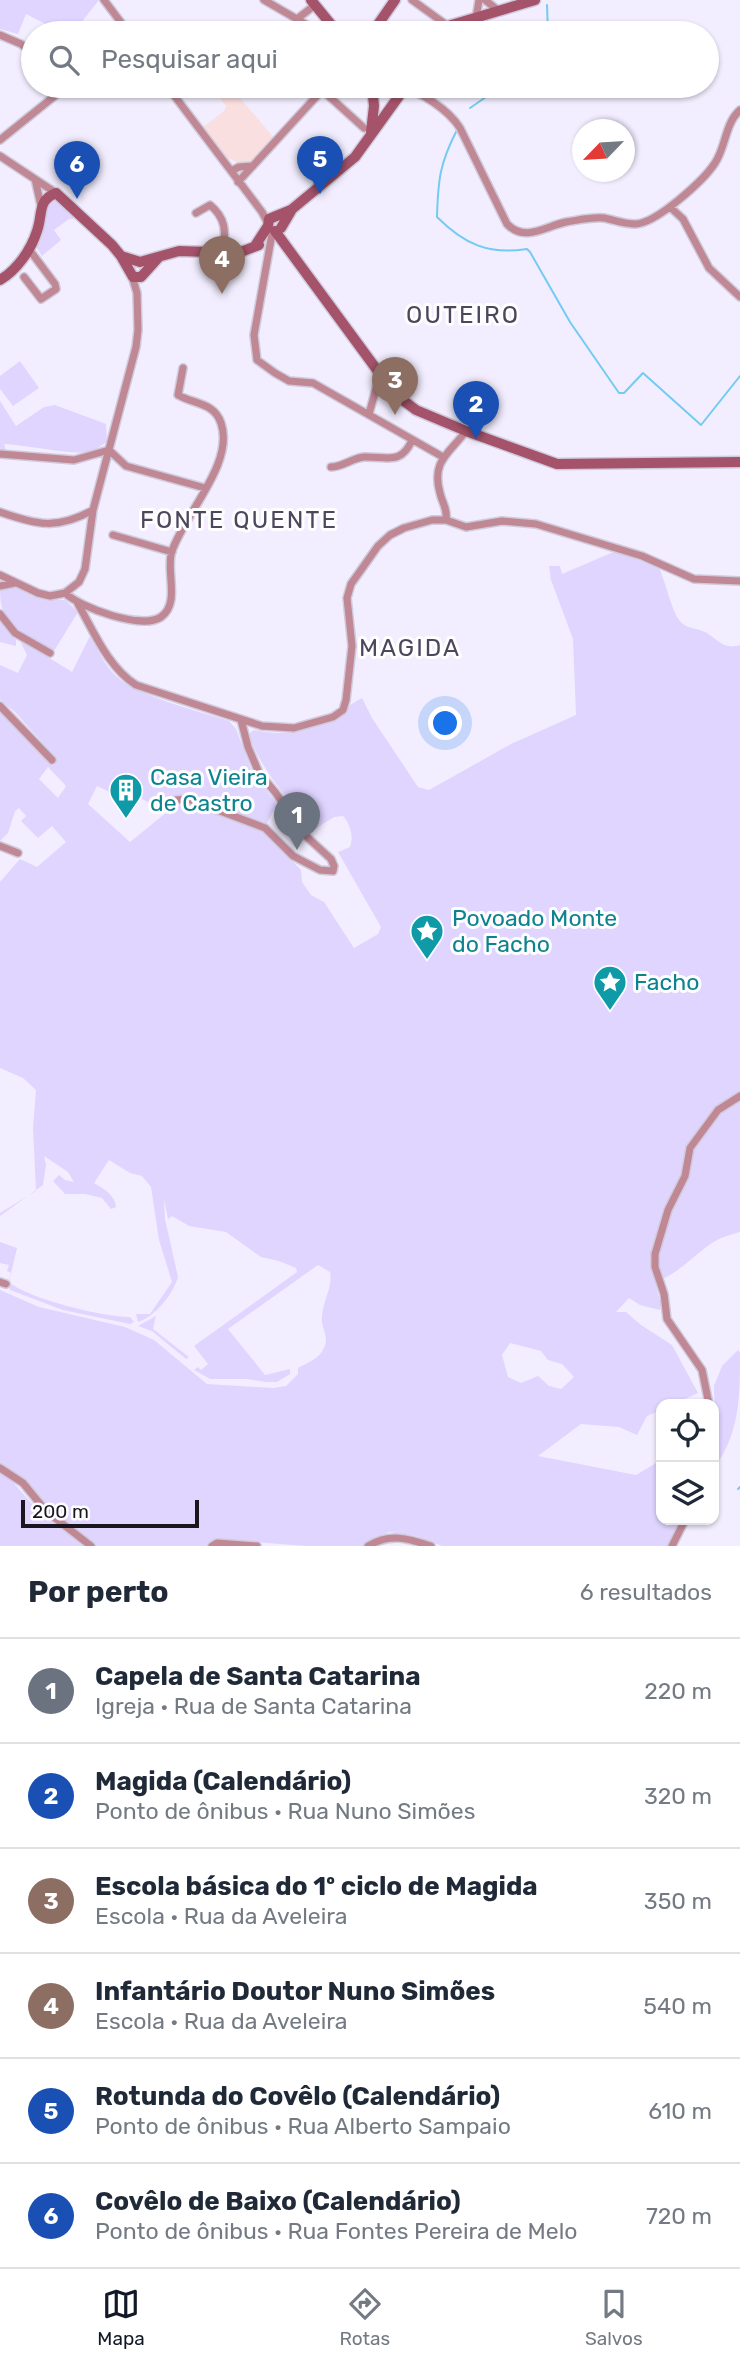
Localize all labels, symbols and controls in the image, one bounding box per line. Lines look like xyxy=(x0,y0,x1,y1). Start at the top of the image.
search box xyxy=(21,21,719,98)
icon: search xyxy=(45,41,83,79)
text: Pesquisar aqui xyxy=(101,44,278,75)
north arrow xyxy=(572,119,635,182)
pin: 5 xyxy=(297,136,343,194)
pin: 6 xyxy=(54,141,100,199)
pin: 4 xyxy=(199,236,245,294)
district label: OUTEIRO xyxy=(406,301,520,329)
pin: 3 xyxy=(372,357,418,415)
pin: 2 xyxy=(453,381,499,439)
district label: FONTE QUENTE xyxy=(140,506,338,534)
district label: MAGIDA xyxy=(359,634,461,662)
your location xyxy=(428,706,462,740)
place label: Casa Vieira de Castro xyxy=(150,763,268,817)
building icon: Casa Vieira de Castro xyxy=(107,771,145,820)
pin: 1 xyxy=(274,792,320,850)
place label: Povoado Monte do Facho xyxy=(452,904,617,958)
place icon: Povoado Monte do Facho xyxy=(408,912,446,961)
place icon: Facho xyxy=(591,963,629,1012)
place label: Facho xyxy=(634,968,699,996)
map controls xyxy=(656,1399,719,1525)
button: locate xyxy=(656,1399,719,1462)
button: layers xyxy=(656,1462,719,1525)
scale bar xyxy=(21,1497,200,1529)
text: 200 m xyxy=(32,1500,89,1523)
text: Por perto xyxy=(28,1574,169,1610)
text: 6 resultados xyxy=(580,1578,712,1606)
text: Capela de Santa Catarina xyxy=(95,1661,421,1692)
text: 1 xyxy=(45,1677,57,1705)
text: 220 m xyxy=(644,1677,712,1705)
text: Igreja · Rua de Santa Catarina xyxy=(95,1692,412,1720)
text: Magida (Calendário) xyxy=(95,1766,351,1797)
text: 2 xyxy=(44,1782,58,1810)
text: 320 m xyxy=(644,1782,712,1810)
text: Ponto de ônibus · Rua Nuno Simões xyxy=(95,1797,475,1825)
text: Escola básica do 1º ciclo de Magida xyxy=(95,1871,538,1902)
text: 3 xyxy=(43,1887,59,1915)
text: 350 m xyxy=(644,1887,712,1915)
text: Escola · Rua da Aveleira xyxy=(95,1902,348,1930)
text: Infantário Doutor Nuno Simões xyxy=(95,1976,495,2007)
text: 4 xyxy=(43,1992,59,2020)
text: 540 m xyxy=(643,1992,712,2020)
text: Escola · Rua da Aveleira xyxy=(95,2007,348,2035)
text: Rotunda do Covêlo (Calendário) xyxy=(95,2081,500,2112)
text: 5 xyxy=(44,2097,58,2125)
text: 610 m xyxy=(648,2097,712,2125)
text: Ponto de ônibus · Rua Alberto Sampaio xyxy=(95,2112,511,2140)
text: Covêlo de Baixo (Calendário) xyxy=(95,2186,461,2217)
text: 6 xyxy=(44,2202,58,2230)
text: 720 m xyxy=(646,2202,712,2230)
text: Ponto de ônibus · Rua Fontes Pereira de Melo xyxy=(95,2217,578,2245)
tab: Mapa xyxy=(97,2285,145,2350)
tab: Rotas xyxy=(339,2285,390,2350)
tab: Salvos xyxy=(585,2285,643,2350)

